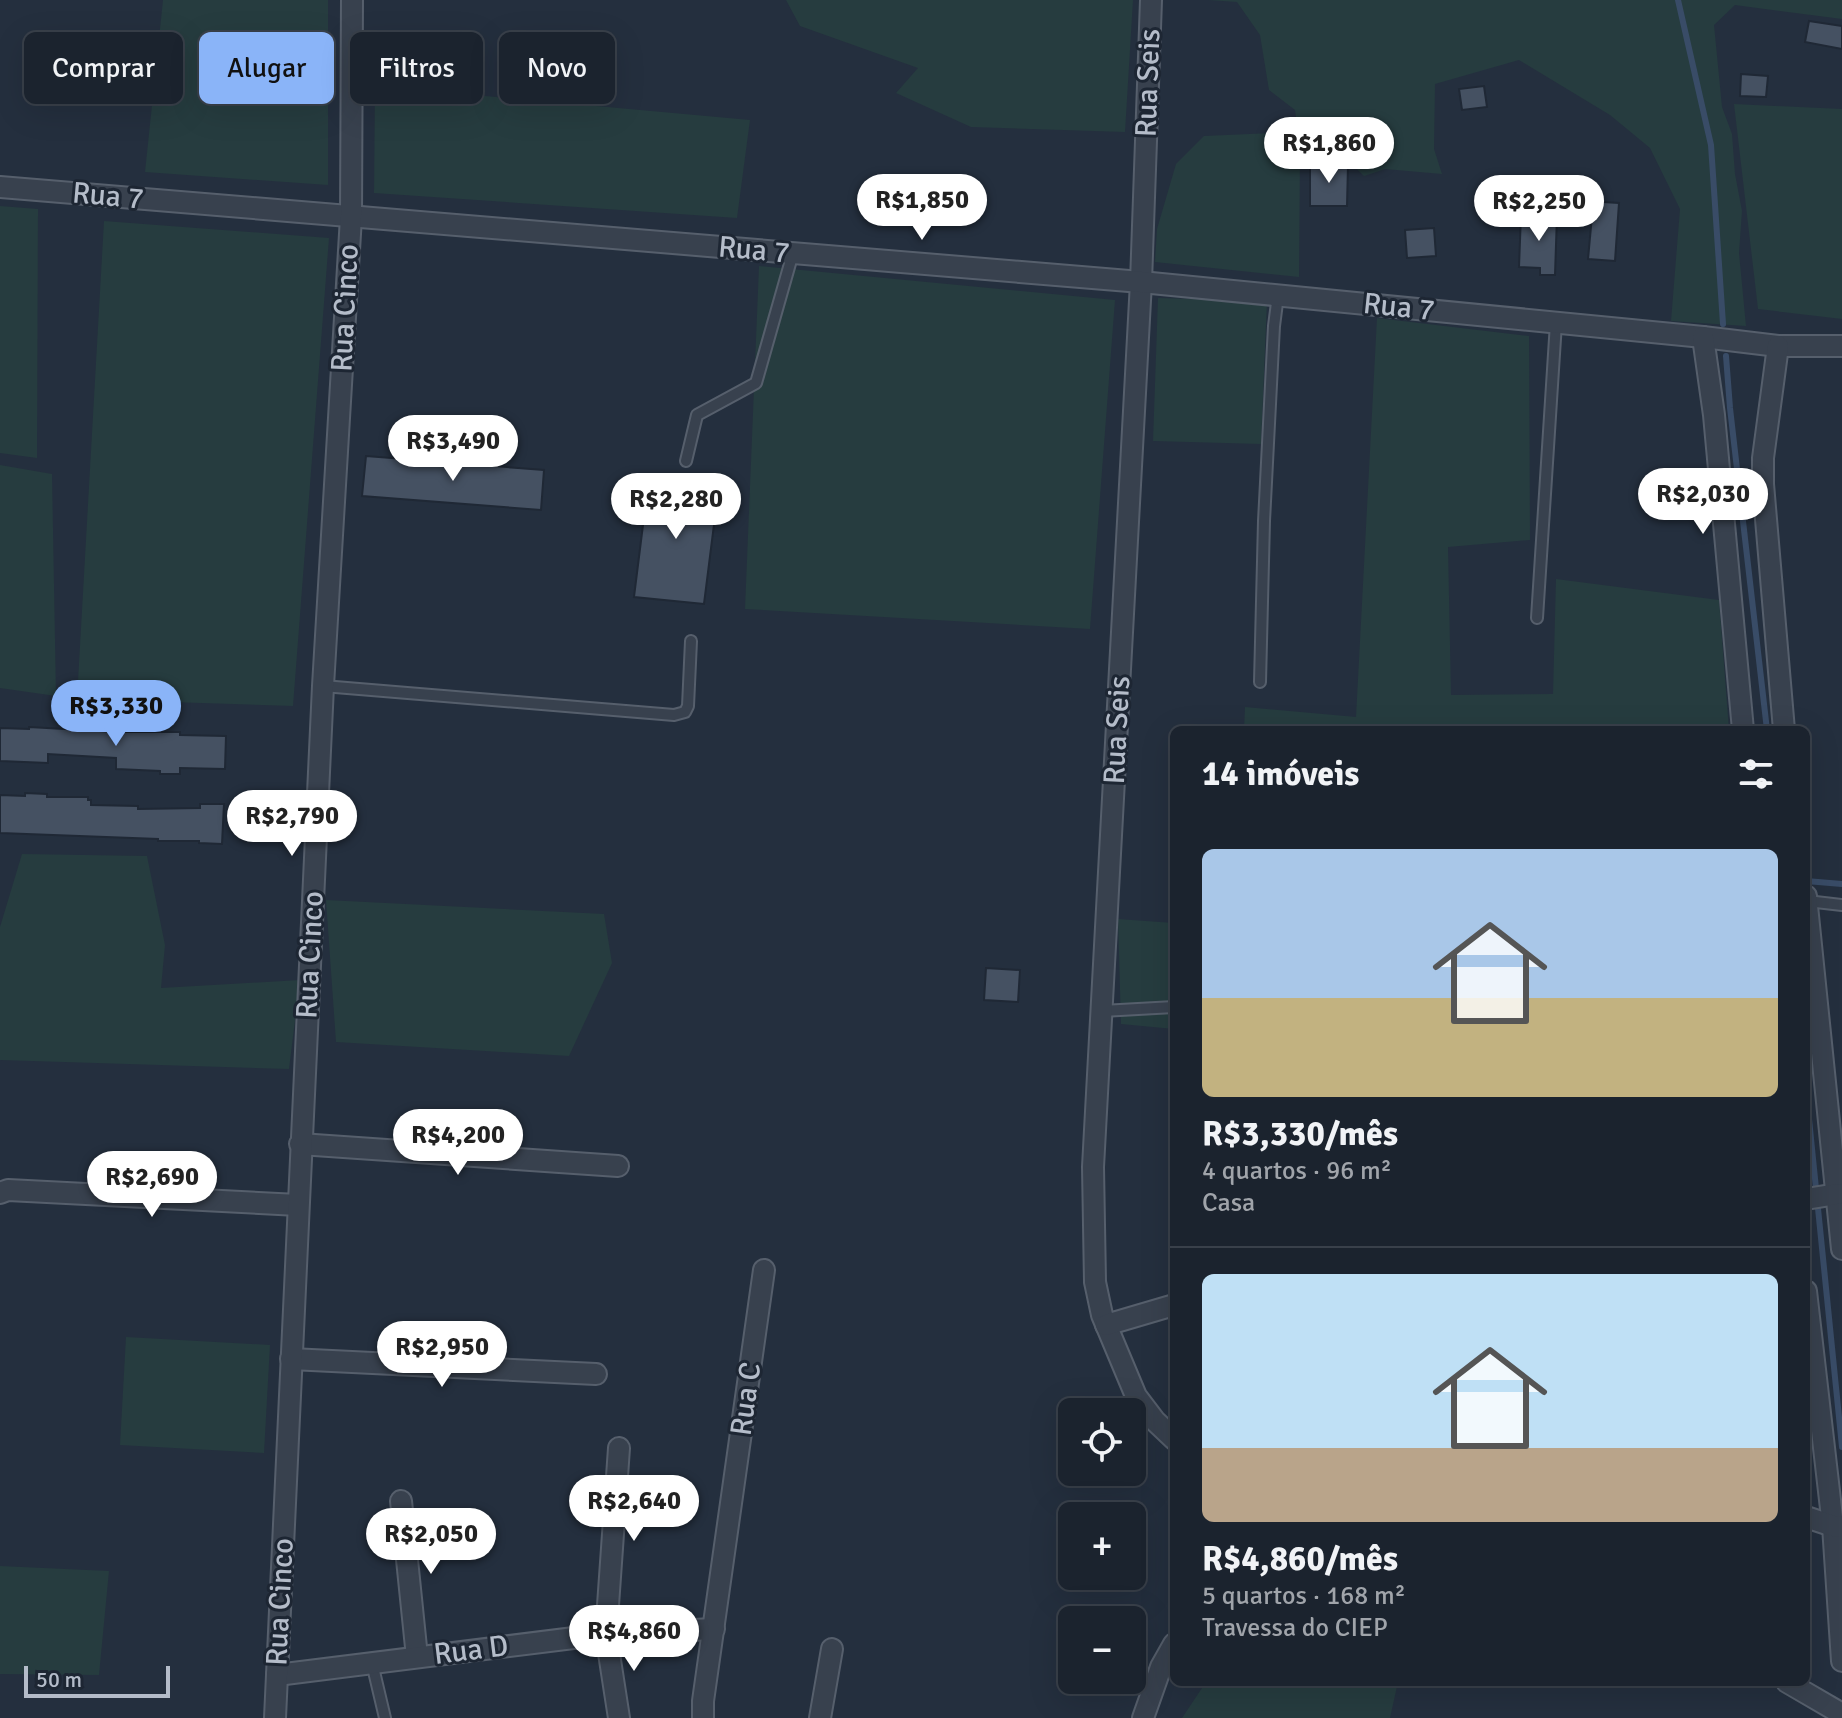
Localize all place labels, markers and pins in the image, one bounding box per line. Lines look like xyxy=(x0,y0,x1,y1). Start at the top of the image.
pin: R$1,860 xyxy=(1255,117,1403,185)
pin: R$1,850 xyxy=(848,174,996,242)
pin: R$2,250 xyxy=(1465,175,1613,243)
pin: R$3,490 xyxy=(379,415,527,483)
pin: R$2,030 xyxy=(1629,468,1777,536)
pin: R$2,280 xyxy=(602,473,750,541)
pin: R$3,330 xyxy=(42,680,190,748)
pin: R$2,790 xyxy=(218,790,366,858)
pin: R$4,200 xyxy=(384,1109,532,1177)
pin: R$2,690 xyxy=(78,1151,226,1219)
pin: R$2,950 xyxy=(368,1321,516,1389)
pin: R$2,640 xyxy=(560,1475,708,1543)
pin: R$2,050 xyxy=(357,1508,505,1576)
pin: R$4,860 xyxy=(560,1605,708,1673)

